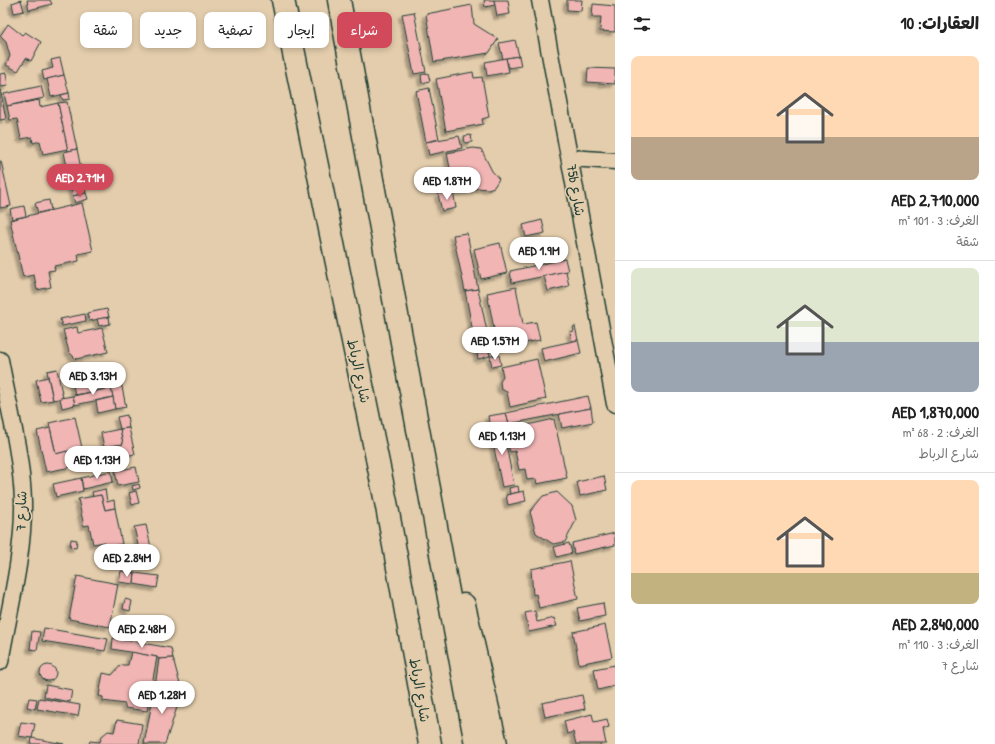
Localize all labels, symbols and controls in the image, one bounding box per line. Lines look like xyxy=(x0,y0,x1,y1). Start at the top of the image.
text: العقارات: 10 xyxy=(900,11,979,34)
chip: شقة xyxy=(80,12,132,48)
chip: جديد xyxy=(140,12,196,48)
chip: تصفية xyxy=(204,12,266,48)
chip: إيجار xyxy=(274,12,329,48)
chip: شراء xyxy=(337,12,392,48)
icon: filters xyxy=(631,13,653,35)
icon: home xyxy=(769,82,841,154)
street label: 75b شارع xyxy=(562,163,590,217)
pin: AED 2.71M xyxy=(34,164,126,198)
pin: AED 1.87M xyxy=(401,167,493,201)
text: AED 2.71M xyxy=(55,168,105,186)
text: AED 1.87M xyxy=(423,171,471,189)
text: AED 2,710,000 xyxy=(891,188,979,211)
text: الغرف: 3 · 101 m² xyxy=(898,211,979,229)
text: شقة xyxy=(956,232,979,250)
pin: AED 1.9M xyxy=(498,237,580,271)
text: AED 1.9M xyxy=(518,241,560,259)
icon: home xyxy=(769,294,841,366)
pin: AED 1.57M xyxy=(449,327,541,361)
text: AED 1.57M xyxy=(471,331,519,349)
street label: شارع الرباط xyxy=(342,337,376,405)
pin: AED 3.13M xyxy=(47,362,139,396)
text: AED 3.13M xyxy=(69,366,117,384)
text: AED 1,870,000 xyxy=(892,400,979,423)
pin: AED 1.13M xyxy=(456,422,548,456)
text: الغرف: 2 · 68 m² xyxy=(903,423,979,441)
text: AED 1.13M xyxy=(478,426,526,444)
text: شارع الرباط xyxy=(918,444,979,462)
pin: AED 1.13M xyxy=(51,446,143,480)
text: AED 1.13M xyxy=(73,450,121,468)
street label: شارع 7 xyxy=(11,491,31,531)
icon: home xyxy=(769,506,841,578)
pin: AED 2.84M xyxy=(81,544,173,578)
text: AED 2.84M xyxy=(103,548,151,566)
text: AED 2,840,000 xyxy=(892,612,979,635)
pin: AED 2.48M xyxy=(96,615,188,649)
text: AED 2.48M xyxy=(118,619,166,637)
text: الغرف: 3 · 110 m² xyxy=(898,635,979,653)
street label: شارع الرباط xyxy=(404,656,436,724)
text: شارع 7 xyxy=(941,656,979,674)
pin: AED 1.28M xyxy=(116,681,208,715)
text: AED 1.28M xyxy=(138,685,186,703)

